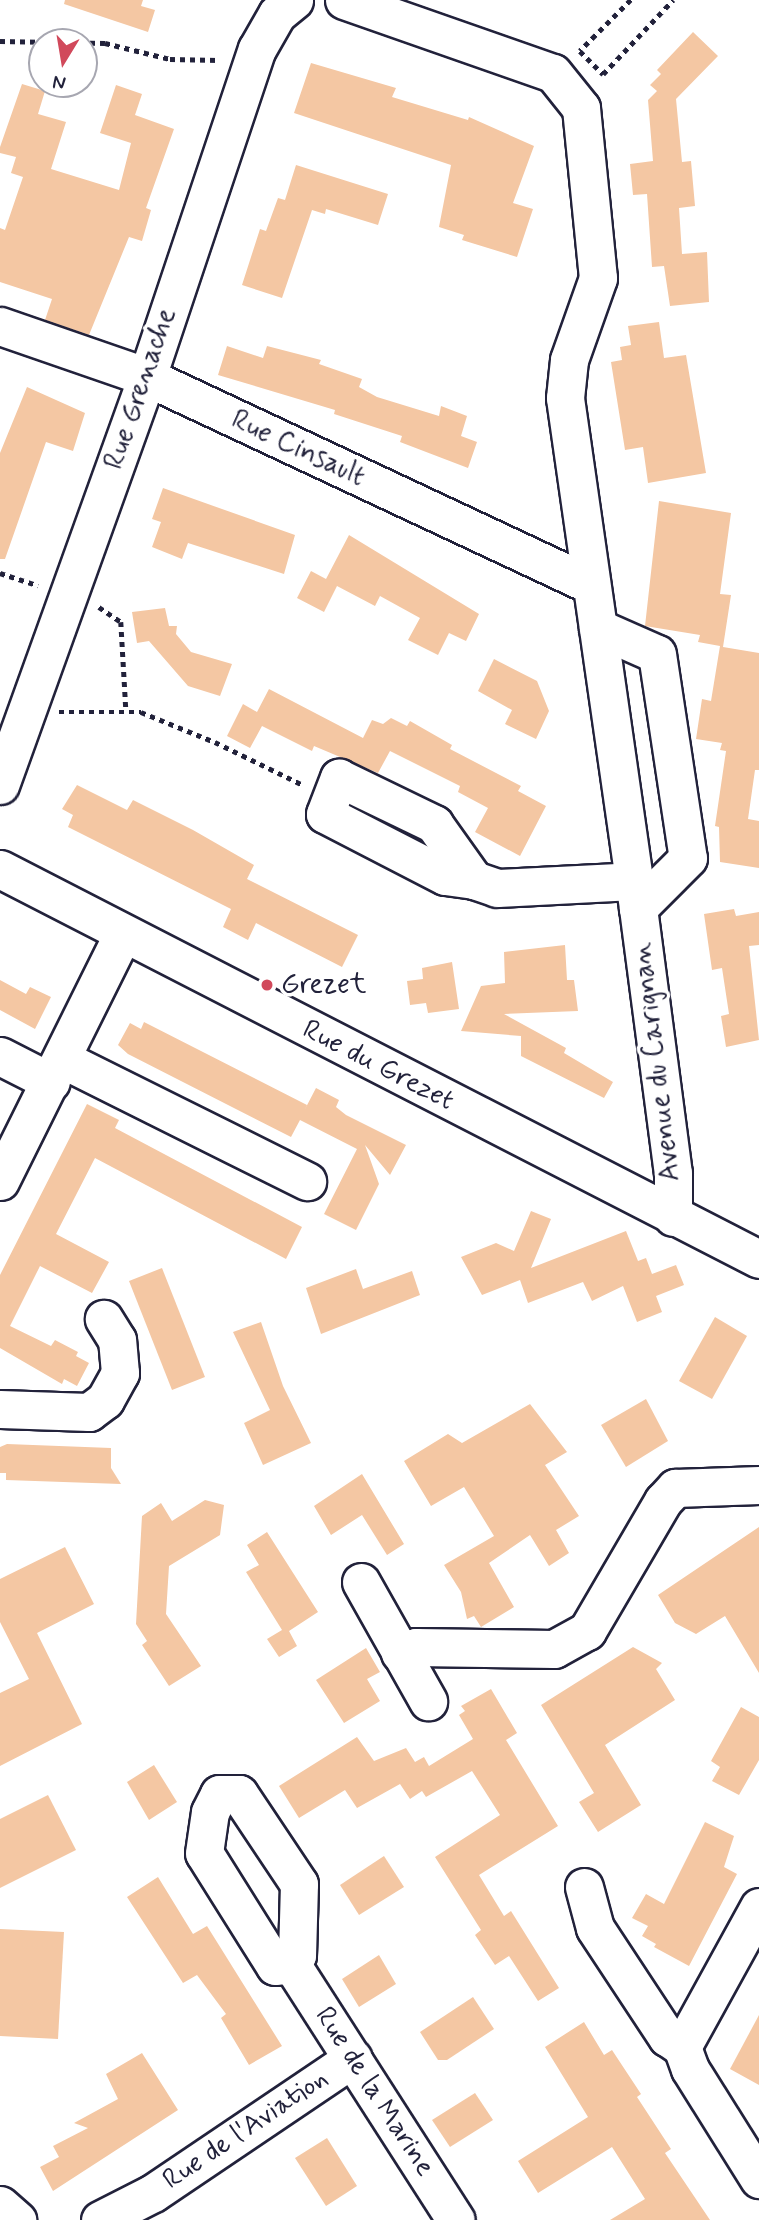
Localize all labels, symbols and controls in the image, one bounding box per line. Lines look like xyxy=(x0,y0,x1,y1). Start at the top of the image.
north arrow xyxy=(28,28,98,98)
text: N xyxy=(51,69,68,96)
street label: Rue Grenache xyxy=(98,304,184,474)
street label: Rue Cinsault xyxy=(224,402,372,496)
street label: Avenue du Carignan xyxy=(626,940,688,1184)
place label: Grezet xyxy=(281,968,366,1002)
marker: Grezet xyxy=(259,977,275,993)
street label: Rue du Grezet xyxy=(296,1013,460,1119)
street label: Rue de la Marine xyxy=(304,1997,444,2187)
street label: Rue de l'Aviation xyxy=(157,2062,335,2198)

